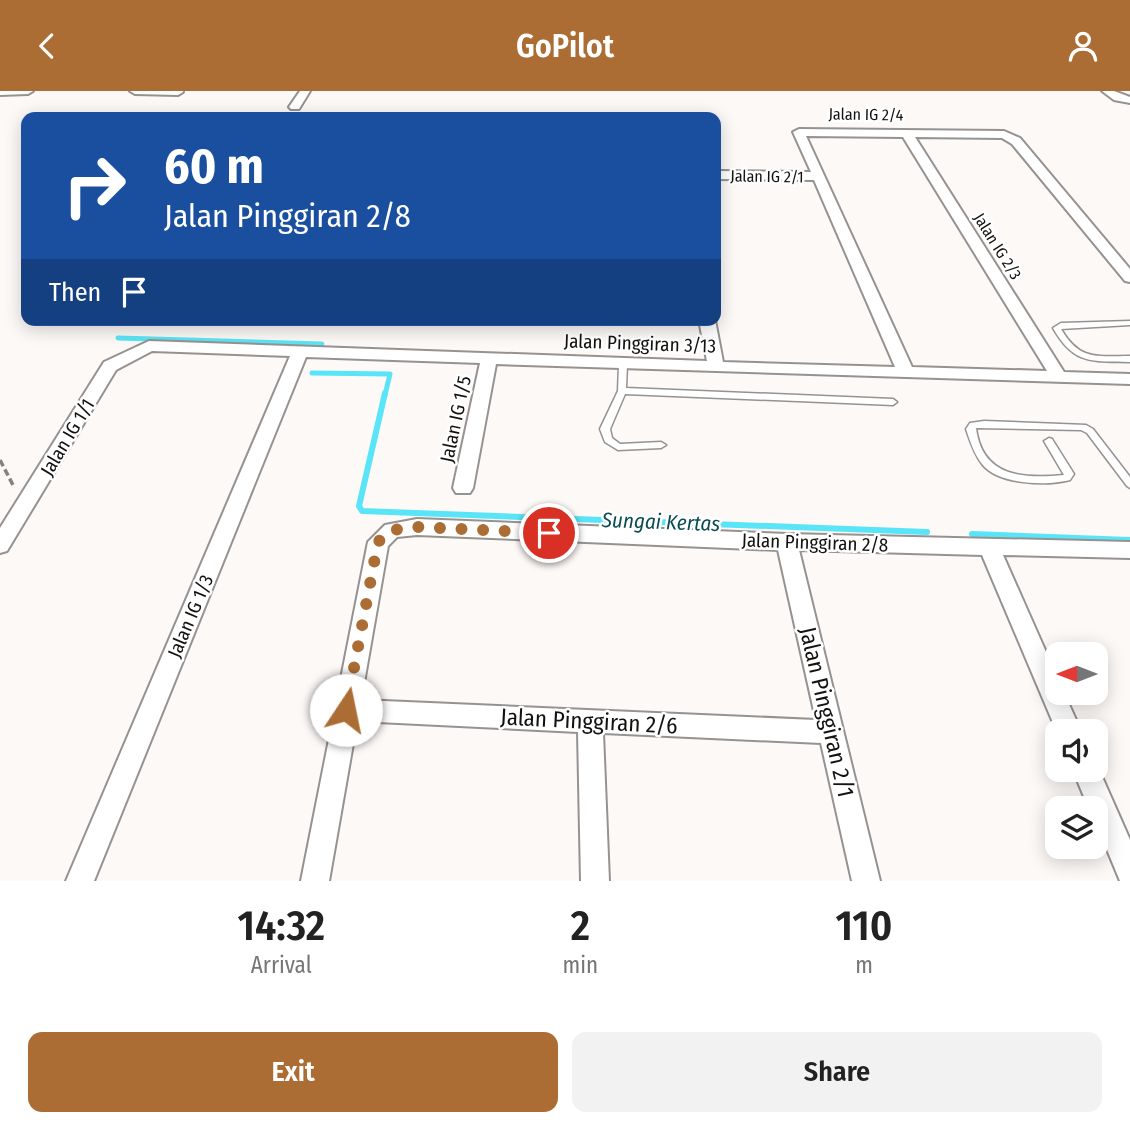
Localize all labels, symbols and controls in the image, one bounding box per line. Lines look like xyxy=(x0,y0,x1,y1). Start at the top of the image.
icon: back xyxy=(28,27,66,65)
text: GoPilot xyxy=(516,27,614,65)
icon: person xyxy=(1064,27,1102,65)
street label: Jalan IG 2/4 xyxy=(828,104,904,125)
text: 60 m xyxy=(164,137,264,196)
icon: right xyxy=(49,140,140,231)
street label: Jalan IG 2/1 xyxy=(730,166,804,187)
text: Jalan Pinggiran 2/8 xyxy=(164,197,411,235)
street label: Jalan IG 2/3 xyxy=(970,210,1025,283)
icon: arrive xyxy=(115,273,153,311)
text: Then xyxy=(49,277,101,308)
street label: Jalan Pinggiran 3/13 xyxy=(564,329,716,358)
street label: Jalan IG 1/5 xyxy=(435,374,476,465)
street label: Jalan IG 1/1 xyxy=(35,395,99,480)
pin xyxy=(519,503,579,563)
water label: Sungai Kertas xyxy=(600,507,721,537)
icon: arrive xyxy=(530,514,568,552)
street label: Jalan Pinggiran 2/8 xyxy=(741,528,889,557)
street label: Jalan IG 1/3 xyxy=(163,571,218,661)
street label: Jalan Pinggiran 2/1 xyxy=(794,624,860,800)
north arrow xyxy=(1045,642,1108,705)
map controls xyxy=(1045,642,1108,859)
position arrow xyxy=(309,673,383,747)
street label: Jalan Pinggiran 2/6 xyxy=(500,702,678,740)
button: sound xyxy=(1045,719,1108,782)
button: layers xyxy=(1045,796,1108,859)
text: 14:32 xyxy=(238,901,325,951)
text: 2 xyxy=(571,901,590,951)
text: 110 xyxy=(836,901,892,951)
text: Arrival xyxy=(251,951,312,979)
text: min xyxy=(563,951,598,979)
text: m xyxy=(855,951,873,979)
button: Exit xyxy=(28,1032,558,1112)
button: Share xyxy=(572,1032,1102,1112)

